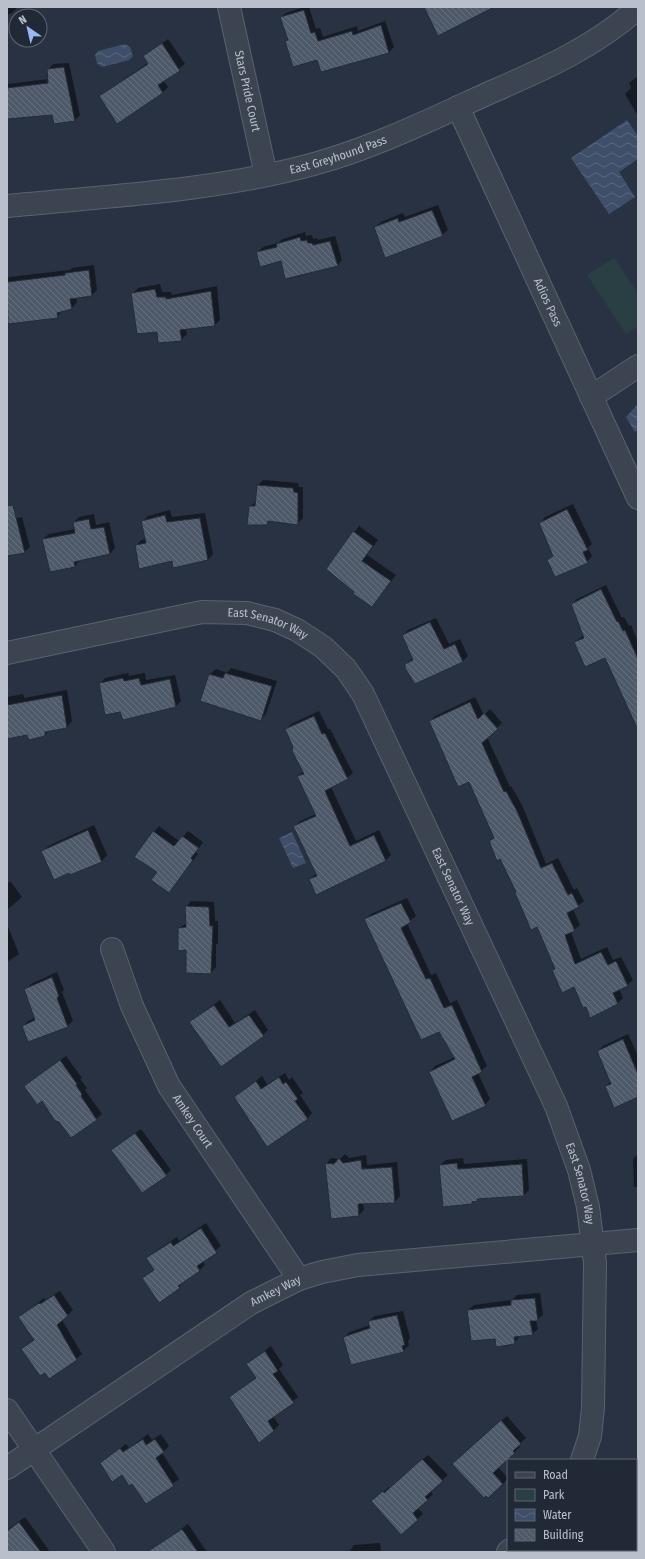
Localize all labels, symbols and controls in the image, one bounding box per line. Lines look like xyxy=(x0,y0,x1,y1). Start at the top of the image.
north arrow xyxy=(8,8,48,48)
text: N xyxy=(16,13,29,27)
street label: Stars Pride Court xyxy=(232,49,263,133)
street label: East Greyhound Pass xyxy=(288,132,389,177)
street label: Adios Pass xyxy=(531,276,565,329)
street label: East Senator Way xyxy=(228,606,311,643)
street label: East Senator Way xyxy=(429,845,478,928)
street label: Amkey Court xyxy=(170,1092,216,1151)
street label: East Senator Way xyxy=(563,1141,597,1226)
street label: Amkey Way xyxy=(248,1272,304,1309)
legend xyxy=(507,1459,637,1551)
text: Road xyxy=(543,1468,568,1482)
text: Park xyxy=(543,1488,565,1502)
text: Water xyxy=(543,1508,572,1522)
text: Building xyxy=(543,1528,584,1542)

